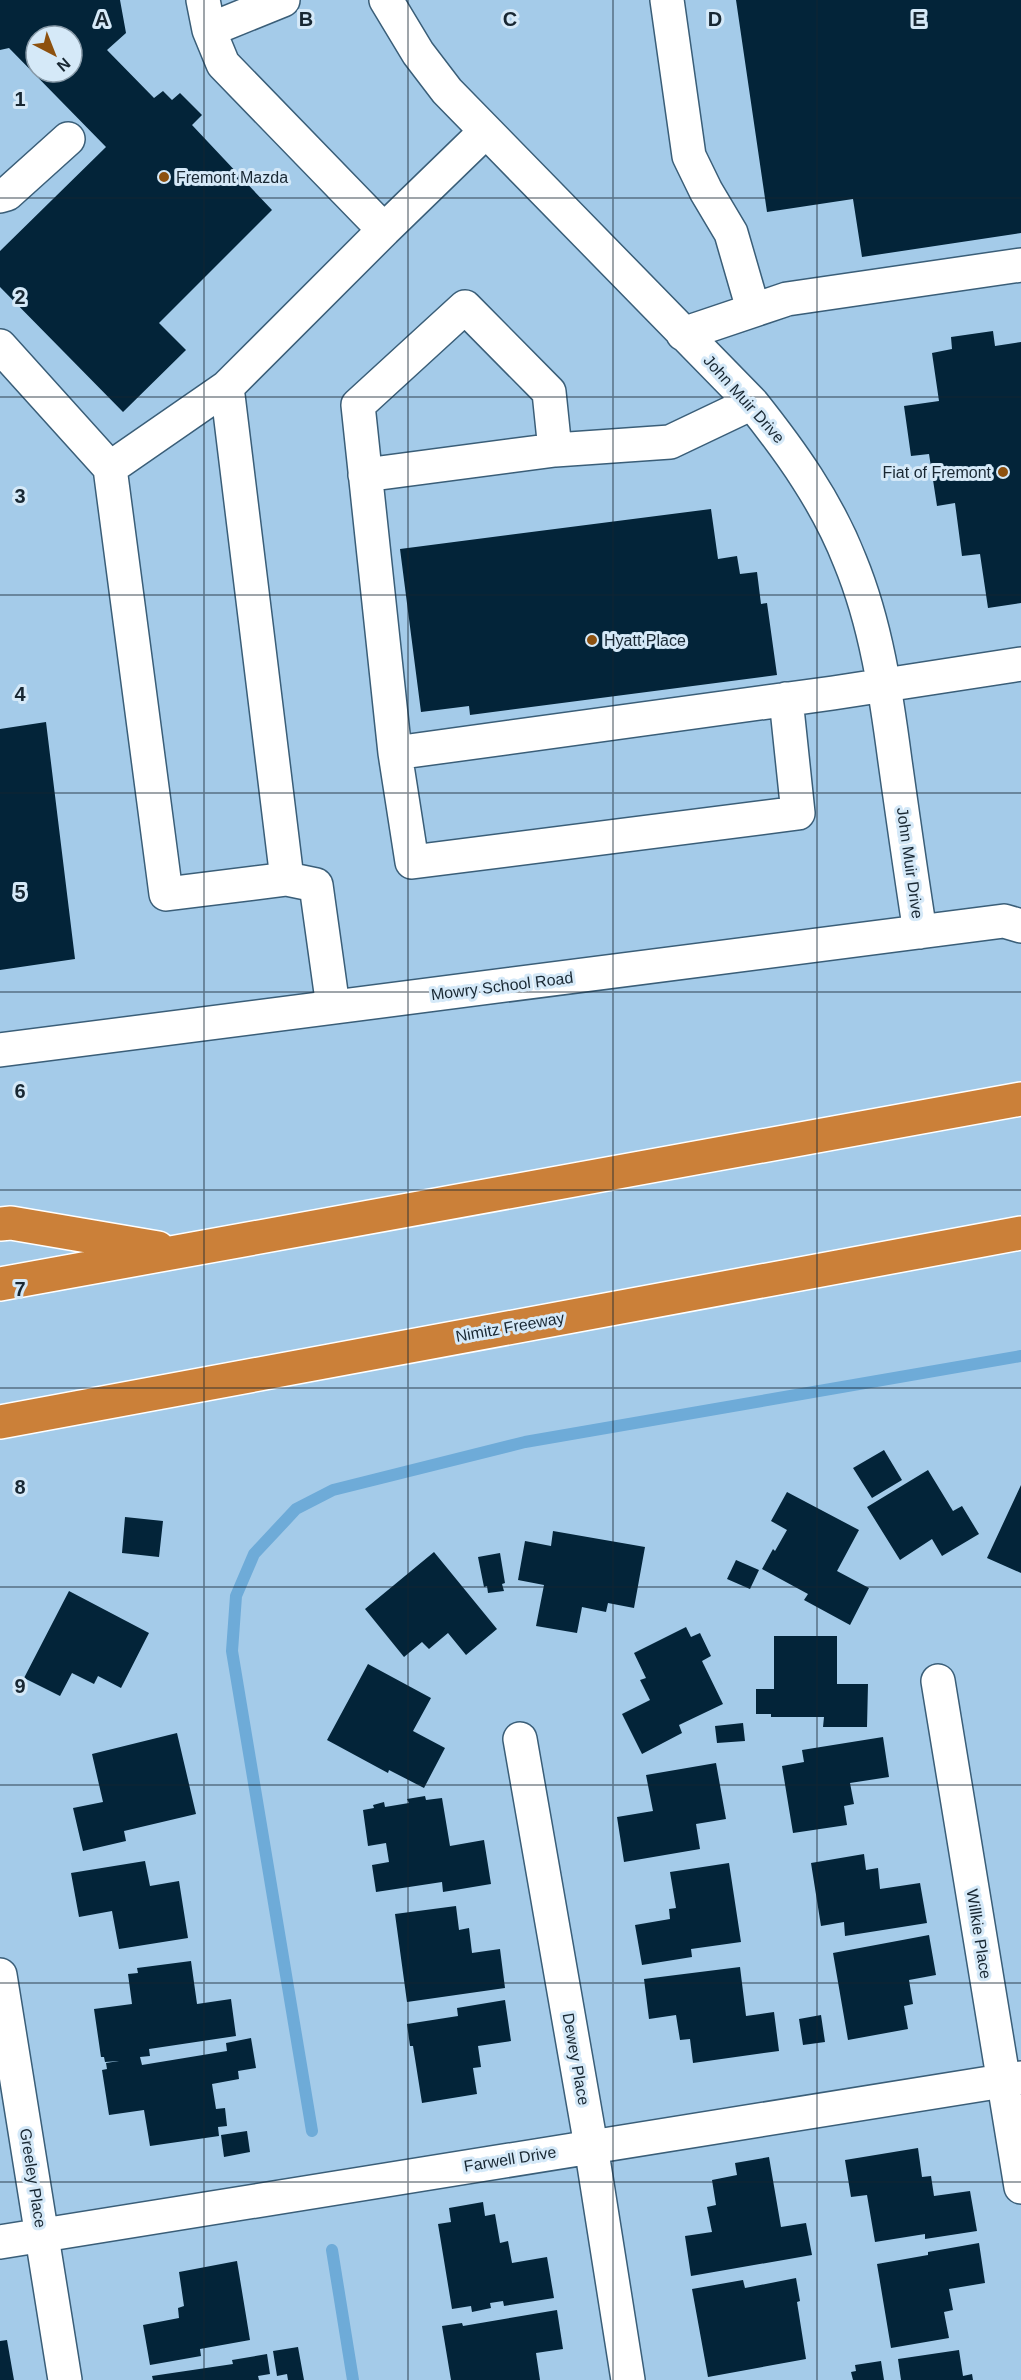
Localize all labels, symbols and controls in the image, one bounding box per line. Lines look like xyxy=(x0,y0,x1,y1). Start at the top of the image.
text: A xyxy=(95,8,109,30)
text: B xyxy=(299,8,313,30)
text: C xyxy=(503,8,517,30)
text: D xyxy=(708,8,722,30)
text: E xyxy=(912,8,926,30)
north arrow xyxy=(24,24,84,84)
text: N xyxy=(54,55,74,75)
text: 1 xyxy=(14,88,26,110)
place label: Fremont Mazda xyxy=(176,169,288,186)
marker: Fremont Mazda xyxy=(157,170,171,184)
text: 2 xyxy=(14,286,26,308)
street label: John Muir Drive xyxy=(700,352,788,446)
place label: Fiat of Fremont xyxy=(883,464,992,481)
marker: Fiat of Fremont xyxy=(996,465,1010,479)
text: 3 xyxy=(14,485,26,507)
place label: Hyatt Place xyxy=(604,632,686,649)
marker: Hyatt Place xyxy=(585,633,599,647)
text: 4 xyxy=(14,683,26,705)
street label: John Muir Drive xyxy=(894,806,926,920)
text: 5 xyxy=(14,881,26,903)
street label: Mowry School Road xyxy=(430,969,574,1003)
text: 6 xyxy=(14,1080,26,1102)
text: 7 xyxy=(14,1278,26,1300)
street label: Nimitz Freeway xyxy=(454,1309,566,1345)
text: 8 xyxy=(14,1476,26,1498)
text: 9 xyxy=(14,1675,26,1697)
street label: Willkie Place xyxy=(964,1888,995,1980)
street label: Dewey Place xyxy=(560,2012,592,2107)
street label: Greeley Place xyxy=(17,2127,49,2229)
street label: Farwell Drive xyxy=(463,2143,558,2175)

